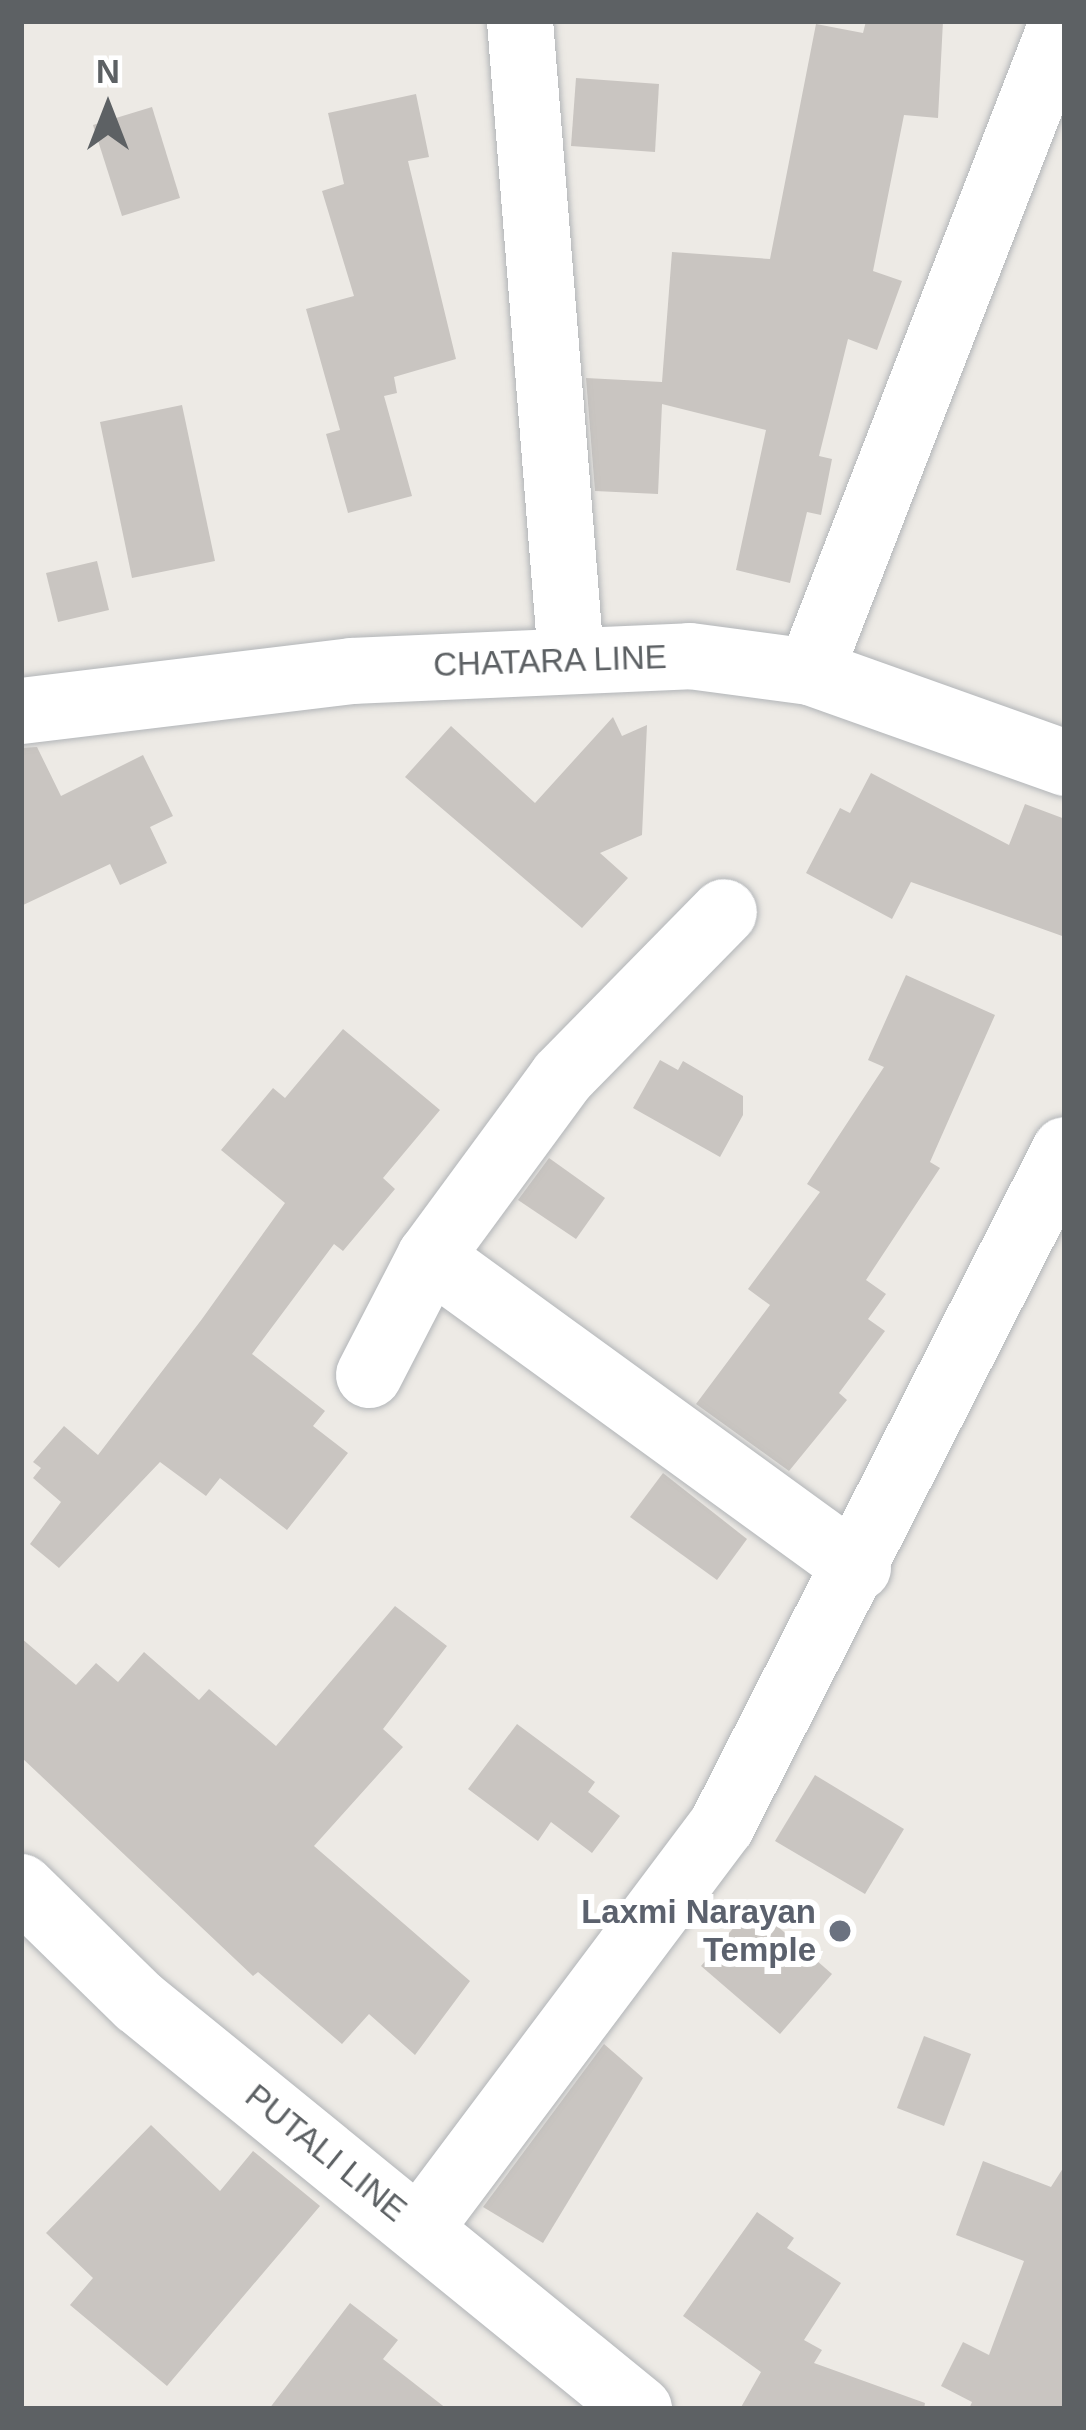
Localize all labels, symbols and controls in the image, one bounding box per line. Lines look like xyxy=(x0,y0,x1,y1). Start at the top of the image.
north arrow xyxy=(48,48,168,168)
text: N xyxy=(96,53,120,90)
street label: CHATARA LINE xyxy=(432,637,668,685)
place label: Laxmi Narayan Temple xyxy=(581,1892,816,1970)
marker: Laxmi Narayan Temple xyxy=(827,1918,853,1944)
street label: PUTALI LINE xyxy=(238,2076,414,2230)

